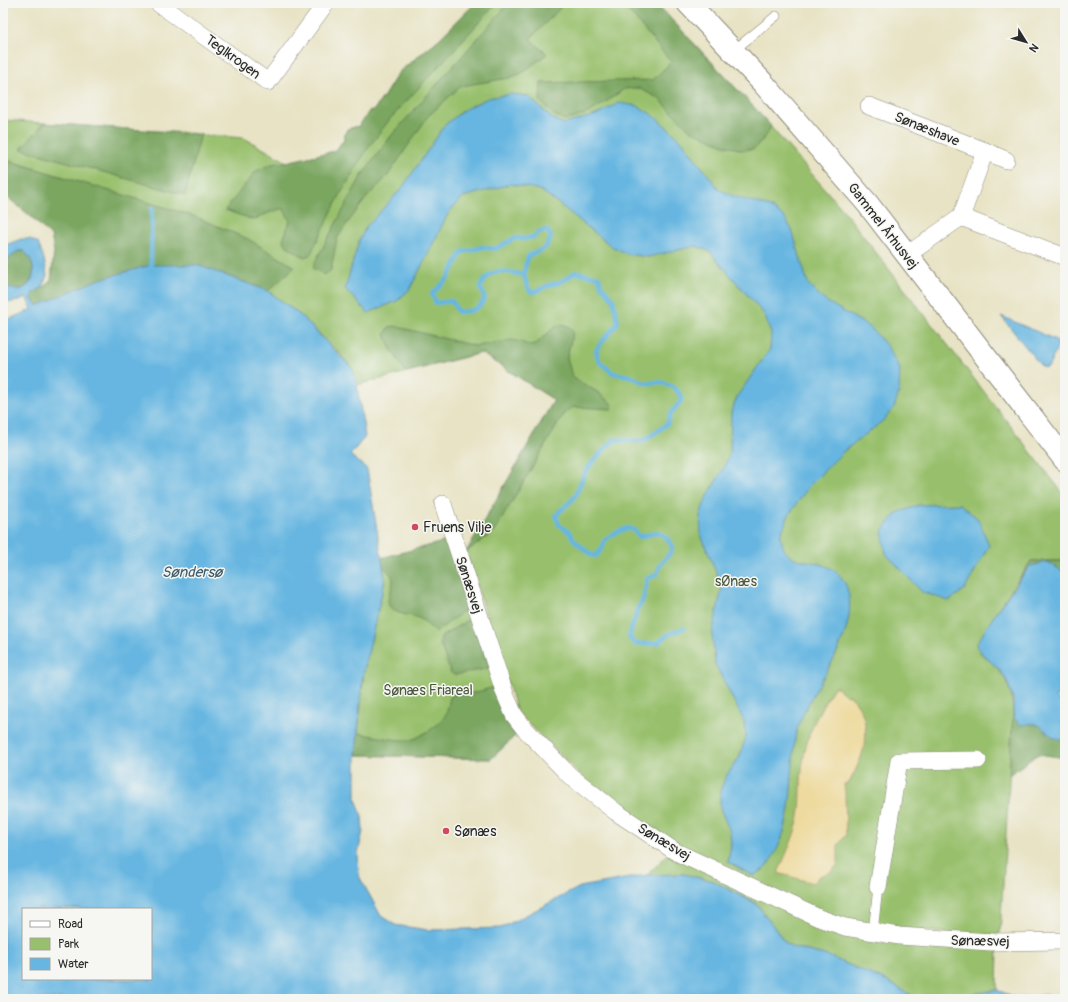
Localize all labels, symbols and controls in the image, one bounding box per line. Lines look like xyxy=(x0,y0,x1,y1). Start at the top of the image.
north arrow xyxy=(1006,22,1046,62)
street label: Teglkrogen xyxy=(202,31,264,83)
text: N xyxy=(1026,41,1041,55)
street label: Sønæshave xyxy=(892,108,962,150)
street label: Gammel Århusvej xyxy=(844,178,923,272)
place label: Fruens Vilje xyxy=(423,519,491,536)
marker: Fruens Vilje xyxy=(410,522,420,532)
street label: Sønæsvej xyxy=(452,554,486,616)
water label: Søndersø xyxy=(162,563,224,582)
park label: sØnæs xyxy=(715,573,758,590)
park label: Sønæs Friareal xyxy=(383,682,473,699)
street label: Sønæsvej xyxy=(634,820,694,864)
place label: Sønæs xyxy=(454,823,497,840)
marker: Sønæs xyxy=(441,826,451,836)
legend xyxy=(22,908,152,980)
text: Road xyxy=(58,917,83,932)
street label: Sønæsvej xyxy=(950,932,1010,950)
text: Park xyxy=(58,937,79,952)
text: Water xyxy=(58,957,89,972)

